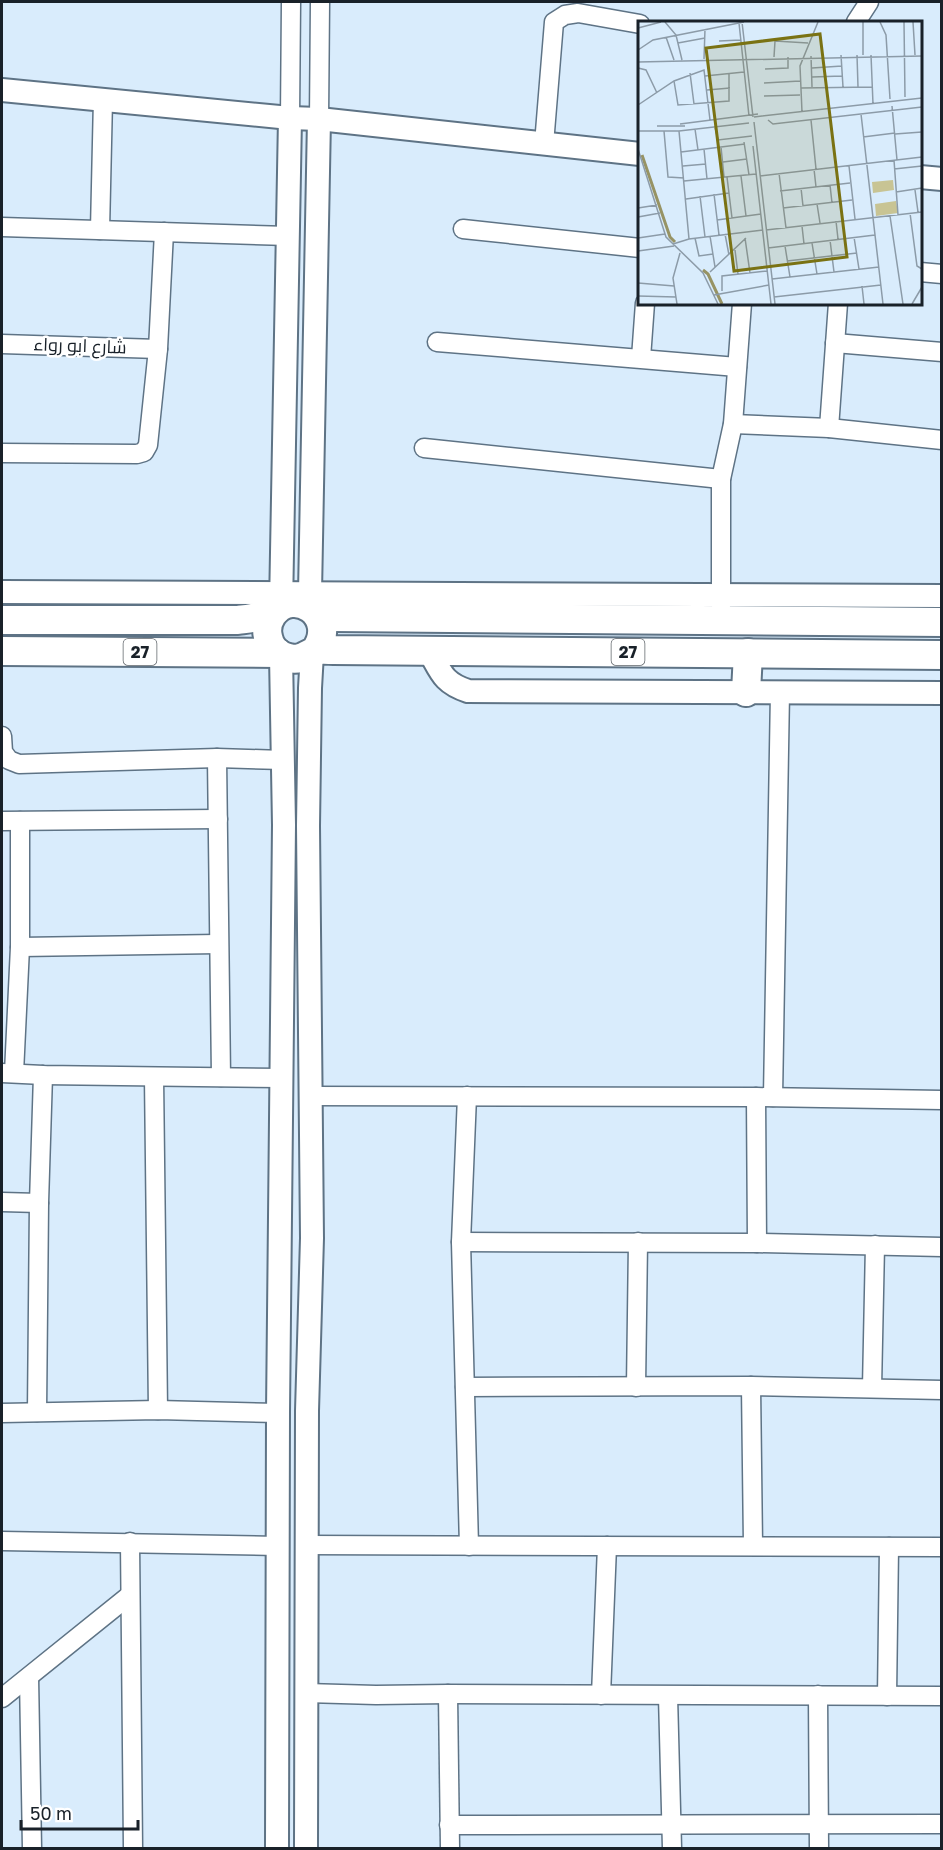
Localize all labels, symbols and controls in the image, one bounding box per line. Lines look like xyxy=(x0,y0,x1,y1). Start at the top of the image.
inset map xyxy=(638,21,922,304)
street label: شارع ابو رواء xyxy=(33,332,127,360)
road number: 27 xyxy=(124,639,156,665)
road number: 27 xyxy=(612,639,644,665)
scale bar xyxy=(21,1793,138,1831)
text: 50 m xyxy=(30,1802,72,1824)

